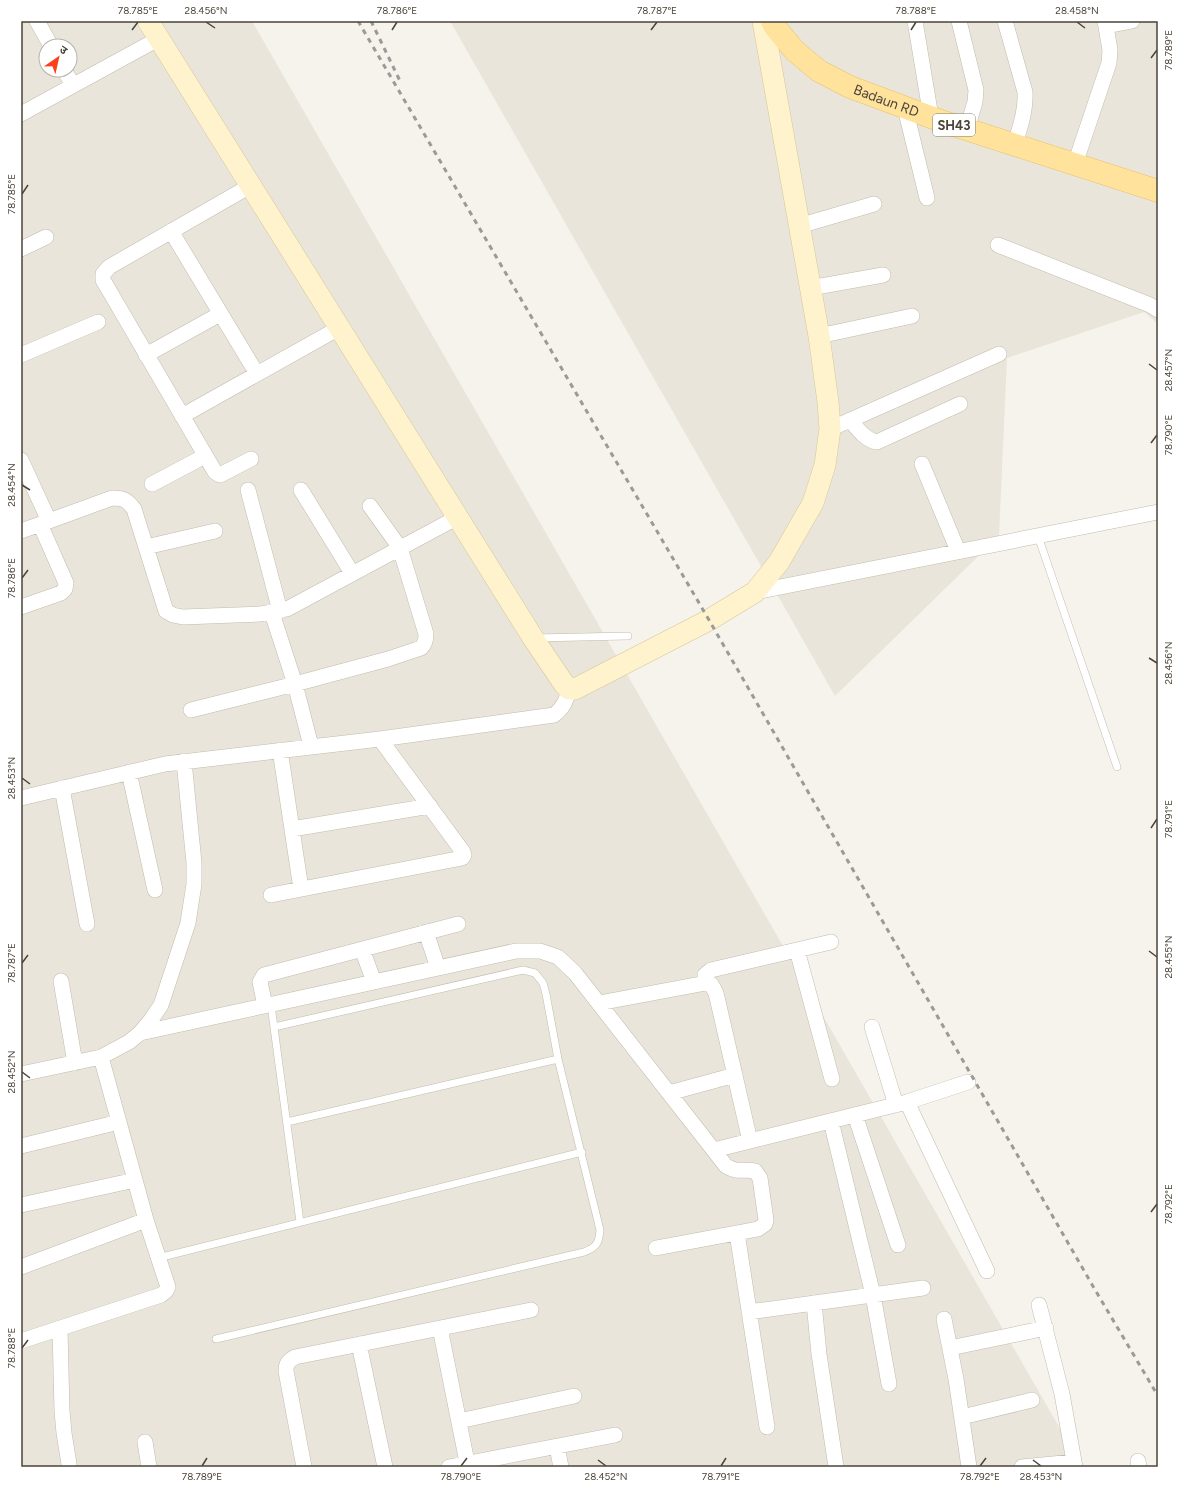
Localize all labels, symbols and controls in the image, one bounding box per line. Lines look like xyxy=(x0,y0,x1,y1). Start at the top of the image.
text: 78.785°E xyxy=(118,4,158,17)
text: 28.456°N xyxy=(185,4,227,17)
text: 78.786°E xyxy=(377,4,417,17)
text: 78.787°E xyxy=(637,4,677,17)
text: 78.788°E xyxy=(896,4,937,17)
text: 28.458°N xyxy=(1055,4,1099,17)
text: 78.789°E xyxy=(1162,30,1175,70)
north arrow xyxy=(38,38,78,78)
text: उ xyxy=(57,43,70,58)
street label: Badaun RD xyxy=(851,81,922,121)
road number: SH43 xyxy=(933,114,975,136)
text: 78.785°E xyxy=(5,174,18,214)
text: 28.457°N xyxy=(1162,349,1175,391)
text: 78.790°E xyxy=(1162,415,1175,455)
text: 28.454°N xyxy=(5,463,18,507)
text: 78.786°E xyxy=(5,558,18,598)
text: 28.456°N xyxy=(1162,642,1175,684)
text: 28.453°N xyxy=(5,757,18,799)
text: 78.791°E xyxy=(1162,800,1175,838)
text: 28.455°N xyxy=(1162,936,1175,978)
text: 78.787°E xyxy=(5,943,18,983)
text: 28.452°N xyxy=(5,1051,18,1093)
text: 78.792°E xyxy=(1162,1184,1175,1224)
text: 78.788°E xyxy=(5,1327,18,1368)
text: 78.789°E xyxy=(182,1470,222,1483)
text: 78.790°E xyxy=(441,1470,481,1483)
text: 28.452°N xyxy=(585,1470,627,1483)
text: 78.791°E xyxy=(702,1470,740,1483)
text: 78.792°E xyxy=(960,1470,1000,1483)
text: 28.453°N xyxy=(1020,1470,1062,1483)

